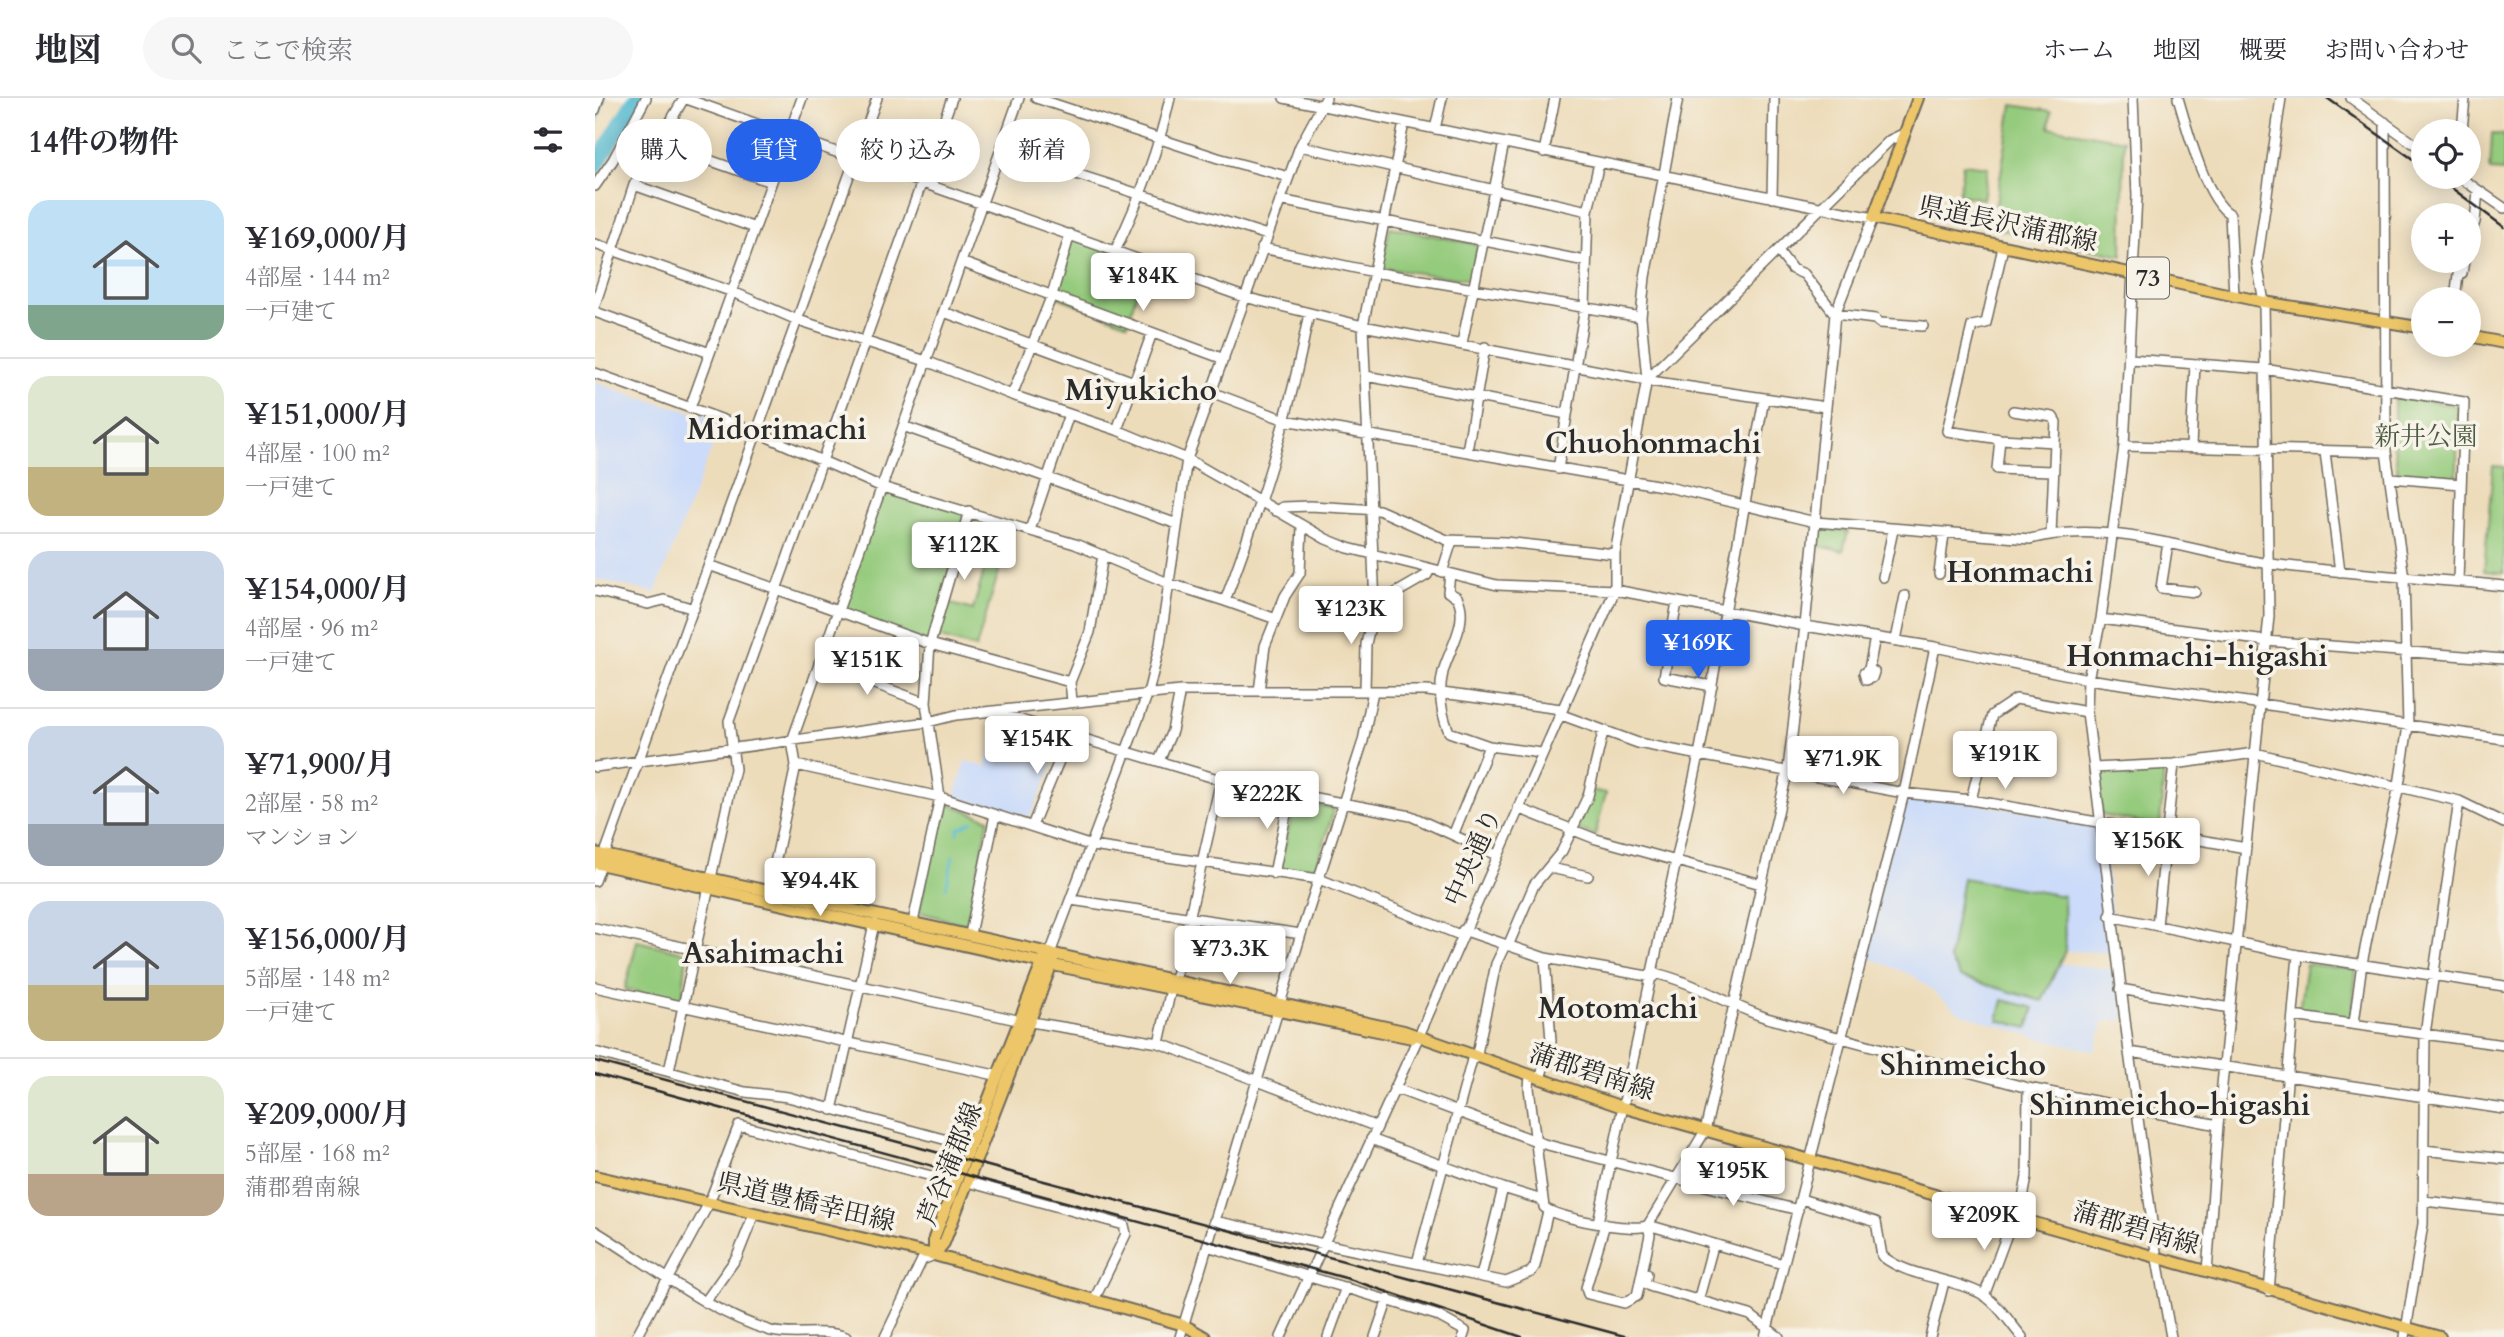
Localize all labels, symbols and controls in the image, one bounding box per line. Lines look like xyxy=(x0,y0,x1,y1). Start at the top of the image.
search box xyxy=(143,17,633,80)
text: 地図 xyxy=(35,28,101,73)
icon: search xyxy=(167,29,205,67)
text: ここで検索 xyxy=(223,33,353,68)
text: ホーム xyxy=(2043,34,2115,67)
text: 地図 xyxy=(2153,34,2201,67)
text: 概要 xyxy=(2239,34,2287,67)
text: お問い合わせ xyxy=(2325,34,2469,67)
chip: 購入 xyxy=(616,119,712,182)
chip: 賃貸 xyxy=(726,119,822,182)
chip: 絞り込み xyxy=(836,119,980,182)
chip: 新着 xyxy=(994,119,1090,182)
map controls xyxy=(2411,119,2481,357)
button: locate xyxy=(2411,119,2481,189)
icon: filters xyxy=(529,121,567,159)
text: 14件の物件 xyxy=(28,122,179,163)
street label: 県道長沢蒲郡線 xyxy=(1915,188,2101,260)
button: + xyxy=(2411,203,2481,273)
text: ¥169,000/月 xyxy=(245,218,411,259)
icon: home xyxy=(84,228,168,312)
pin: ¥184K xyxy=(1094,254,1192,313)
road number: 73 xyxy=(2127,258,2169,298)
text: ¥184K xyxy=(1107,260,1179,291)
text: 4部屋 · 144 m² xyxy=(245,262,390,293)
button: − xyxy=(2411,287,2481,357)
text: 一戸建て xyxy=(245,296,337,327)
district label: Miyukicho xyxy=(1065,370,1217,411)
text: ¥151,000/月 xyxy=(245,394,411,435)
icon: home xyxy=(84,404,168,488)
district label: Midorimachi xyxy=(687,409,867,450)
park label: 新井公園 xyxy=(2374,419,2478,454)
district label: Chuohonmachi xyxy=(1545,423,1761,464)
text: 4部屋 · 100 m² xyxy=(245,438,390,469)
text: 一戸建て xyxy=(245,472,337,503)
pin: ¥112K xyxy=(915,522,1013,582)
text: ¥112K xyxy=(928,529,1000,560)
district label: Honmachi xyxy=(1946,552,2094,593)
text: ¥154,000/月 xyxy=(245,569,411,610)
icon: home xyxy=(84,579,168,663)
pin: ¥123K xyxy=(1302,587,1400,646)
text: ¥123K xyxy=(1315,593,1387,624)
text: 4部屋 · 96 m² xyxy=(245,613,378,644)
pin: ¥169K xyxy=(1649,620,1747,680)
text: ¥169K xyxy=(1662,627,1734,658)
district label: Honmachi-higashi xyxy=(2066,636,2328,677)
pin: ¥151K xyxy=(818,638,916,697)
text: ¥151K xyxy=(831,644,903,675)
text: 一戸建て xyxy=(245,647,337,678)
pin: ¥154K xyxy=(988,716,1086,776)
text: ¥154K xyxy=(1001,723,1073,754)
pin: ¥191K xyxy=(1956,732,2054,791)
pin: ¥71.9K xyxy=(1786,736,1900,796)
text: ¥191K xyxy=(1969,738,2041,769)
text: ¥71.9K xyxy=(1804,743,1883,774)
text: ¥71,900/月 xyxy=(245,744,395,785)
icon: home xyxy=(84,754,168,838)
pin: ¥222K xyxy=(1218,772,1316,831)
text: ¥222K xyxy=(1231,778,1303,809)
text: 2部屋 · 58 m² xyxy=(245,788,378,819)
street label: 中央通り xyxy=(1436,802,1510,912)
pin: ¥156K xyxy=(2099,818,2197,878)
text: マンション xyxy=(245,822,359,853)
text: ¥156K xyxy=(2112,825,2184,856)
pin: ¥94.4K xyxy=(763,858,877,918)
text: ¥94.4K xyxy=(781,865,860,896)
text: ¥156,000/月 xyxy=(245,919,411,960)
pin: ¥73.3K xyxy=(1173,926,1287,986)
icon: home xyxy=(84,929,168,1013)
district label: Asahimachi xyxy=(682,933,844,974)
text: ¥73.3K xyxy=(1191,933,1270,964)
text: 5部屋 · 148 m² xyxy=(245,963,390,994)
district label: Motomachi xyxy=(1538,988,1698,1029)
text: 一戸建て xyxy=(245,997,337,1028)
street label: 蒲郡碧南線 xyxy=(1525,1035,1659,1109)
district label: Shinmeicho xyxy=(1880,1045,2046,1086)
district label: Shinmeicho-higashi xyxy=(2030,1085,2310,1126)
text: ¥209,000/月 xyxy=(245,1094,411,1135)
street label: 芦谷蒲郡線 xyxy=(909,1097,991,1231)
icon: home xyxy=(84,1104,168,1188)
text: 5部屋 · 168 m² xyxy=(245,1138,390,1169)
pin: ¥195K xyxy=(1684,1148,1782,1208)
text: ¥195K xyxy=(1697,1155,1769,1186)
street label: 県道豊橋幸田線 xyxy=(713,1164,899,1240)
text: 蒲郡碧南線 xyxy=(245,1172,360,1203)
pin: ¥209K xyxy=(1935,1192,2033,1252)
street label: 蒲郡碧南線 xyxy=(2069,1193,2203,1263)
text: ¥209K xyxy=(1948,1199,2020,1230)

